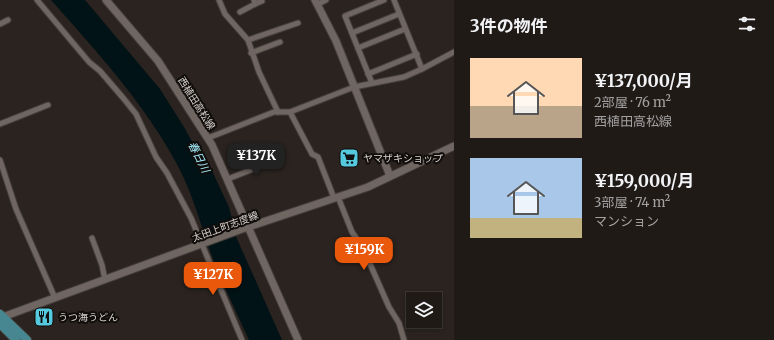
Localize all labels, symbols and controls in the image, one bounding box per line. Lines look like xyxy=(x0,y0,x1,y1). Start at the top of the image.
icon: filters xyxy=(736,13,758,35)
text: 3件の物件 xyxy=(470,15,548,37)
text: ¥137,000/月 xyxy=(594,70,693,92)
street label: 西植田高松線 xyxy=(175,74,218,132)
icon: home xyxy=(502,74,550,122)
text: 2部屋 · 76 m² xyxy=(594,94,671,111)
text: 西植田高松線 xyxy=(594,113,672,130)
water label: 春日川 xyxy=(185,139,213,176)
pin: ¥137K xyxy=(228,143,284,177)
text: ¥137K xyxy=(236,147,276,164)
supermarket icon: ヤマザキショップ xyxy=(338,147,360,169)
place label: ヤマザキショップ xyxy=(363,152,443,165)
text: ¥159,000/月 xyxy=(594,170,694,192)
icon: home xyxy=(502,174,550,222)
text: 3部屋 · 74 m² xyxy=(594,194,670,211)
street label: 太田上町志度線 xyxy=(190,208,260,245)
text: マンション xyxy=(594,213,659,230)
pin: ¥159K xyxy=(336,237,392,271)
text: ¥159K xyxy=(344,241,384,258)
pin: ¥127K xyxy=(185,262,241,296)
text: ¥127K xyxy=(193,266,233,283)
map controls xyxy=(406,292,442,328)
button: layers xyxy=(406,292,442,328)
restaurant icon: うつ海うどん xyxy=(33,306,55,328)
place label: うつ海うどん xyxy=(58,311,118,324)

